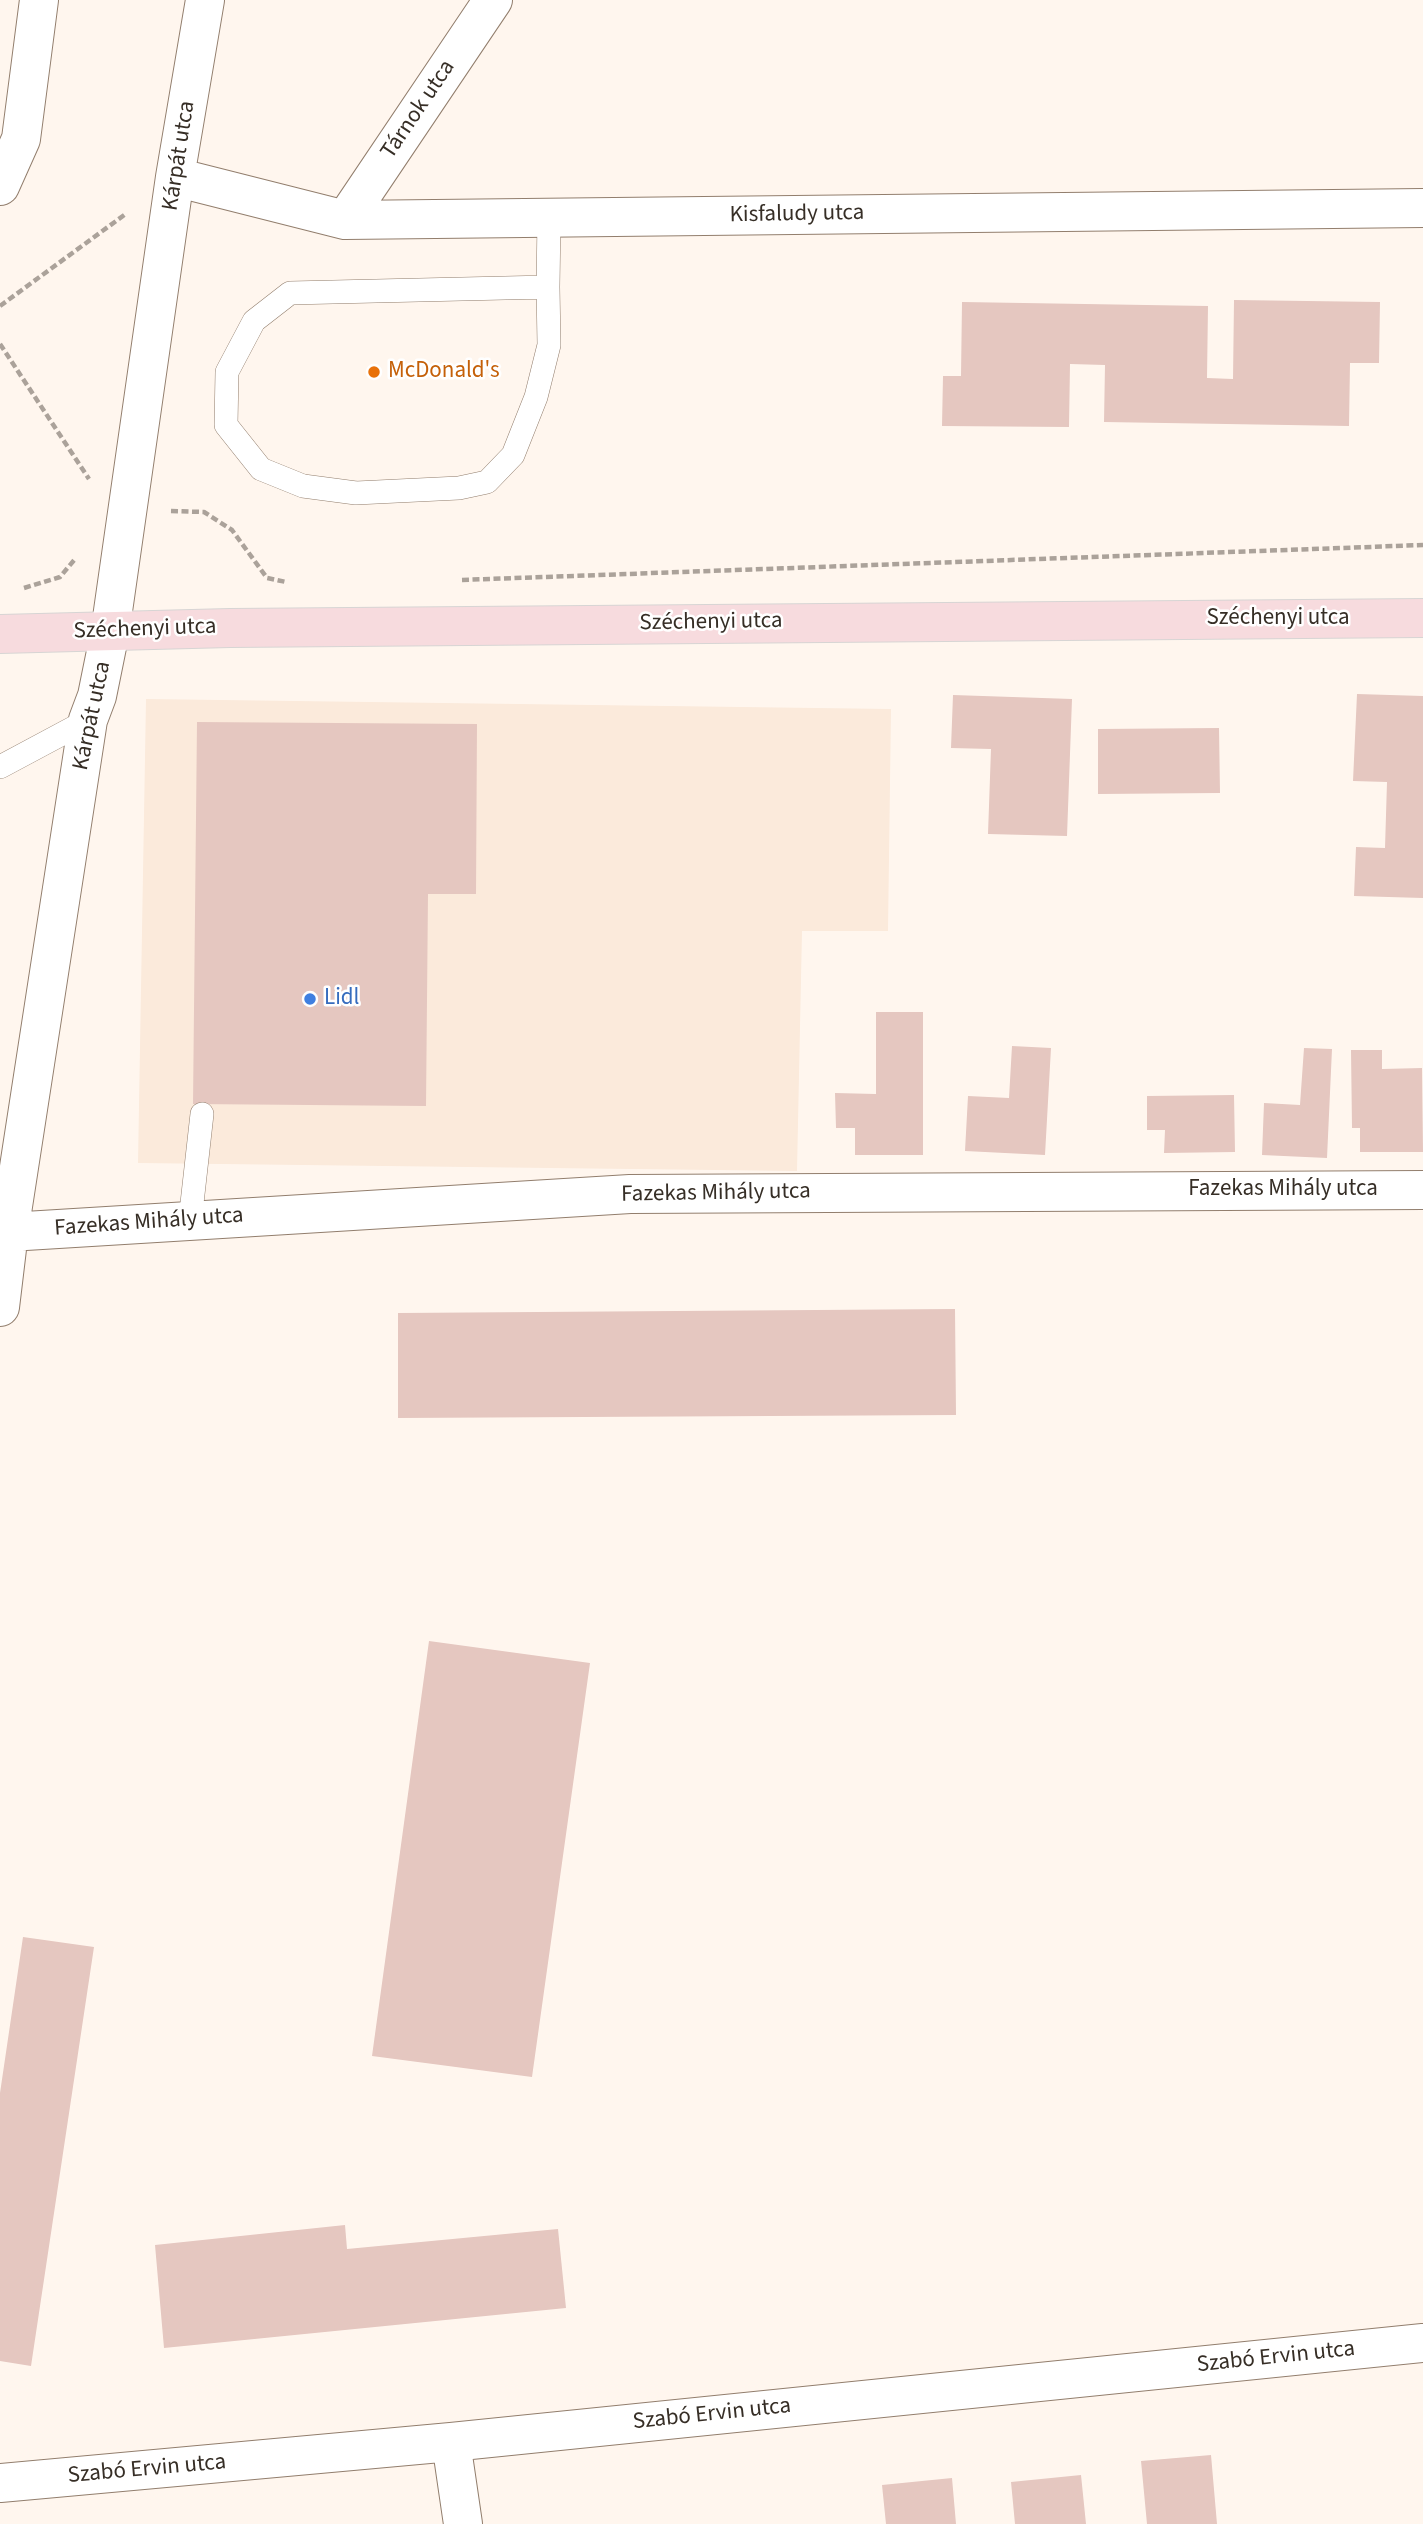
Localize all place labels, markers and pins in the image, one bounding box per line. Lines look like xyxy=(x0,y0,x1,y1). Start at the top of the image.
place label: McDonald's xyxy=(388,358,500,386)
marker: McDonald's xyxy=(366,364,382,380)
place label: Lidl xyxy=(324,985,359,1013)
marker: Lidl xyxy=(302,991,318,1007)

